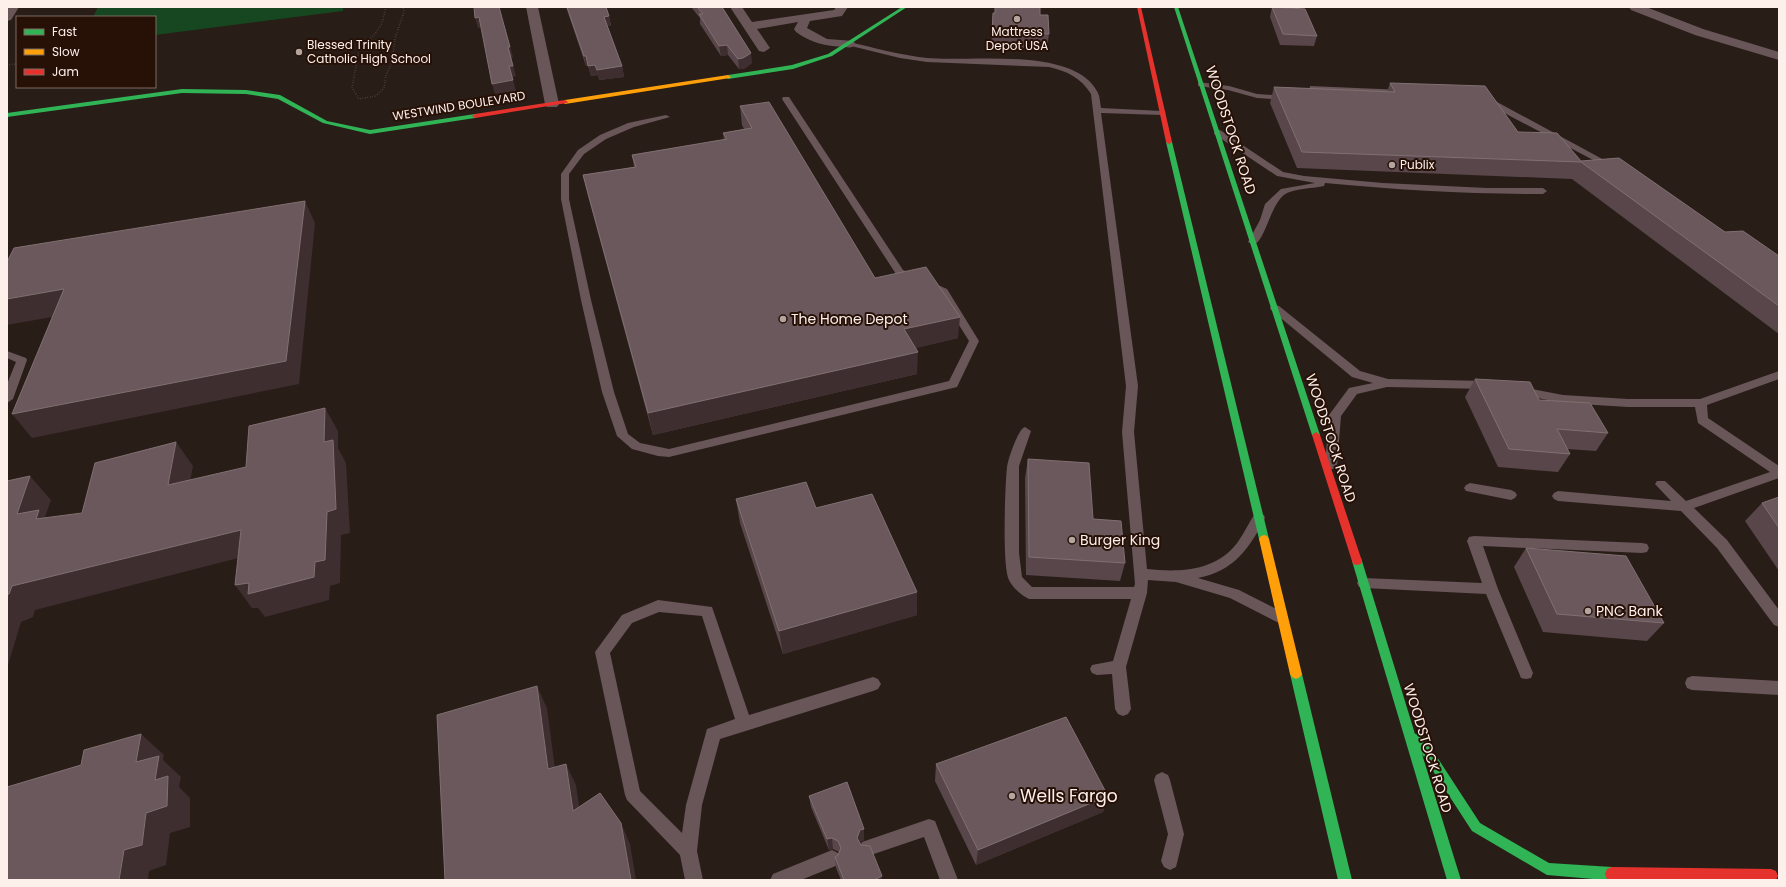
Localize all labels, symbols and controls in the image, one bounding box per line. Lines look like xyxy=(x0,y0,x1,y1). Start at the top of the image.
marker: Mattress Depot USA xyxy=(1012,14,1022,24)
legend xyxy=(16,16,156,88)
text: Fast xyxy=(52,23,77,40)
place label: Mattress Depot USA xyxy=(986,23,1048,54)
place label: Blessed Trinity Catholic High School xyxy=(307,36,431,67)
text: Slow xyxy=(52,43,80,60)
marker: Blessed Trinity Catholic High School xyxy=(294,47,304,57)
text: Jam xyxy=(52,63,79,80)
street label: WOODSTOCK ROAD xyxy=(1201,63,1261,197)
street label: WESTWIND BOULEVARD xyxy=(391,87,527,124)
place label: Publix xyxy=(1400,156,1435,173)
marker: Publix xyxy=(1387,160,1397,170)
place label: The Home Depot xyxy=(791,309,908,329)
marker: The Home Depot xyxy=(778,314,788,324)
street label: WOODSTOCK ROAD xyxy=(1301,371,1361,505)
place label: Burger King xyxy=(1080,530,1160,550)
marker: Burger King xyxy=(1067,535,1077,545)
place label: PNC Bank xyxy=(1596,601,1663,621)
marker: PNC Bank xyxy=(1583,606,1593,616)
street label: WOODSTOCK ROAD xyxy=(1399,681,1457,815)
place label: Wells Fargo xyxy=(1020,784,1118,808)
marker: Wells Fargo xyxy=(1007,791,1017,801)

